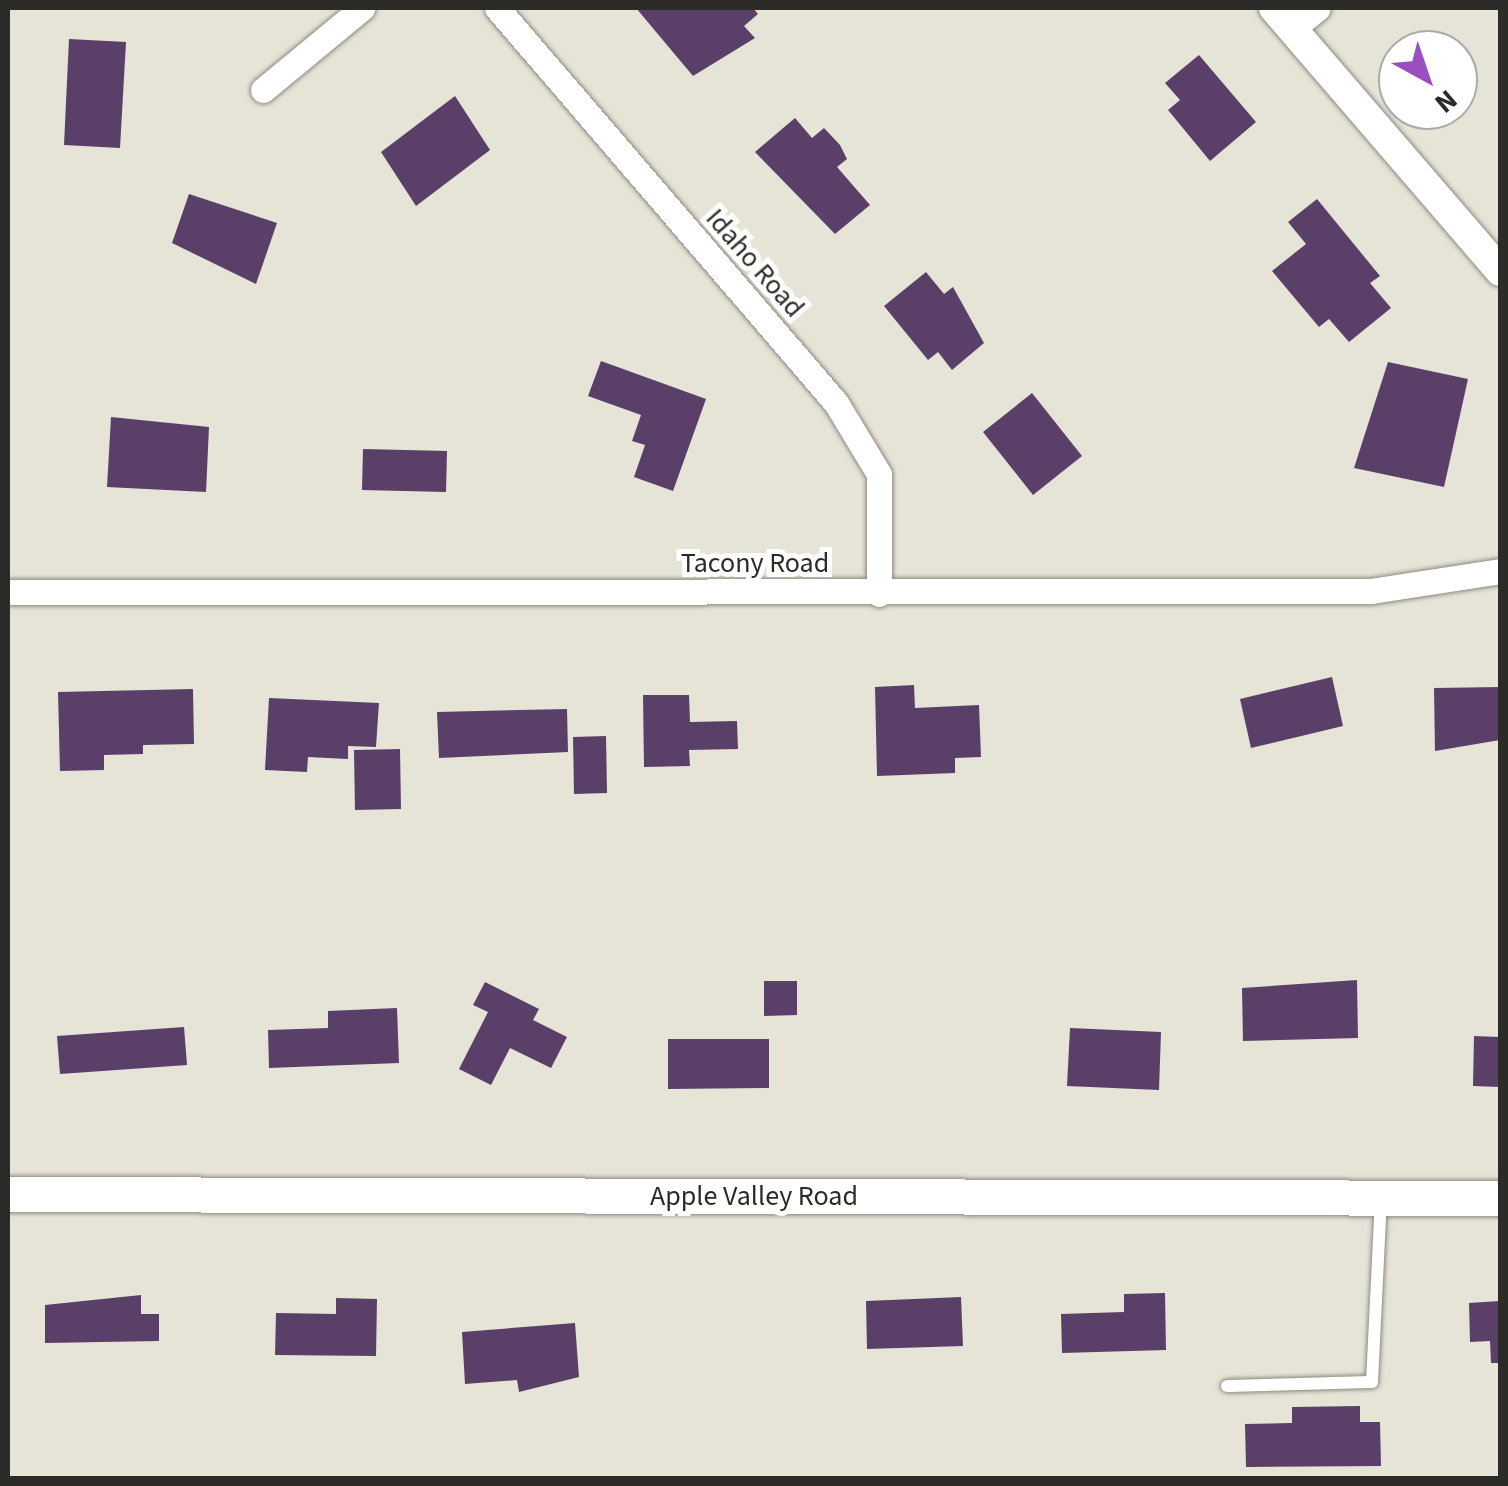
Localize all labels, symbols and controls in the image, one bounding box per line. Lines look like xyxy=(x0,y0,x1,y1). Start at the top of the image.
north arrow xyxy=(1378,30,1478,130)
text: N xyxy=(1426,80,1466,123)
street label: Idaho Road xyxy=(699,202,811,324)
street label: Tacony Road xyxy=(681,546,829,580)
street label: Apple Valley Road xyxy=(650,1179,858,1213)

